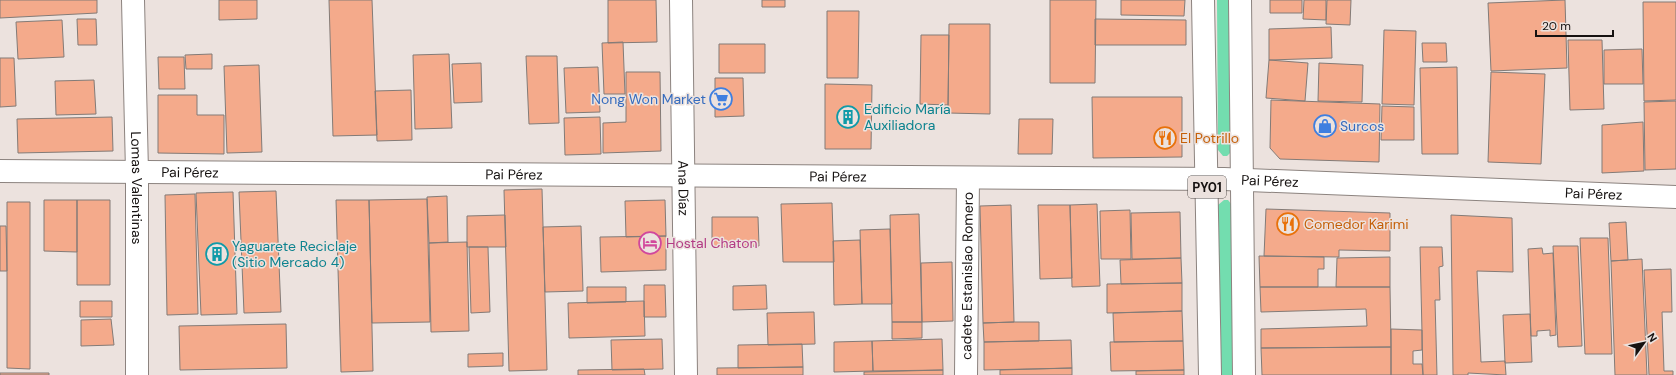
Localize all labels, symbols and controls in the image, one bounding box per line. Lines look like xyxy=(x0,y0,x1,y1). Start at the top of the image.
scale bar xyxy=(1536,12,1613,38)
text: 20 m xyxy=(1542,18,1571,34)
supermarket icon: Nong Won Market xyxy=(708,86,734,112)
place label: Nong Won Market xyxy=(591,90,706,108)
place label: Edificio María Auxiliadora xyxy=(864,100,951,134)
building icon: Edificio María Auxiliadora xyxy=(835,104,861,130)
shop icon: Surcos xyxy=(1312,113,1338,139)
place label: Surcos xyxy=(1340,117,1384,135)
restaurant icon: El Potrillo xyxy=(1152,125,1178,151)
place label: El Potrillo xyxy=(1180,129,1239,147)
street label: Lomas Valentinas xyxy=(127,131,146,245)
street label: Ana Díaz xyxy=(674,160,693,216)
street label: Pai Pérez xyxy=(161,163,219,181)
street label: Pai Pérez xyxy=(485,165,543,184)
street label: Pai Pérez xyxy=(809,167,867,186)
street label: Pai Pérez xyxy=(1241,171,1299,191)
road number: PY01 xyxy=(1188,176,1226,198)
street label: Pai Pérez xyxy=(1565,184,1623,204)
street label: cadete Estanislao Romero xyxy=(957,192,977,360)
restaurant icon: Comedor Karimi xyxy=(1275,211,1301,237)
place label: Comedor Karimi xyxy=(1304,215,1409,233)
hotel icon: Hostal Chaton xyxy=(637,230,663,256)
place label: Hostal Chaton xyxy=(666,234,758,252)
place label: Yaguarete Reciclaje (Sitio Mercado 4) xyxy=(232,237,357,271)
building icon: Yaguarete Reciclaje (Sitio Mercado 4) xyxy=(204,241,230,267)
north arrow xyxy=(1624,323,1664,363)
text: N xyxy=(1644,330,1660,345)

